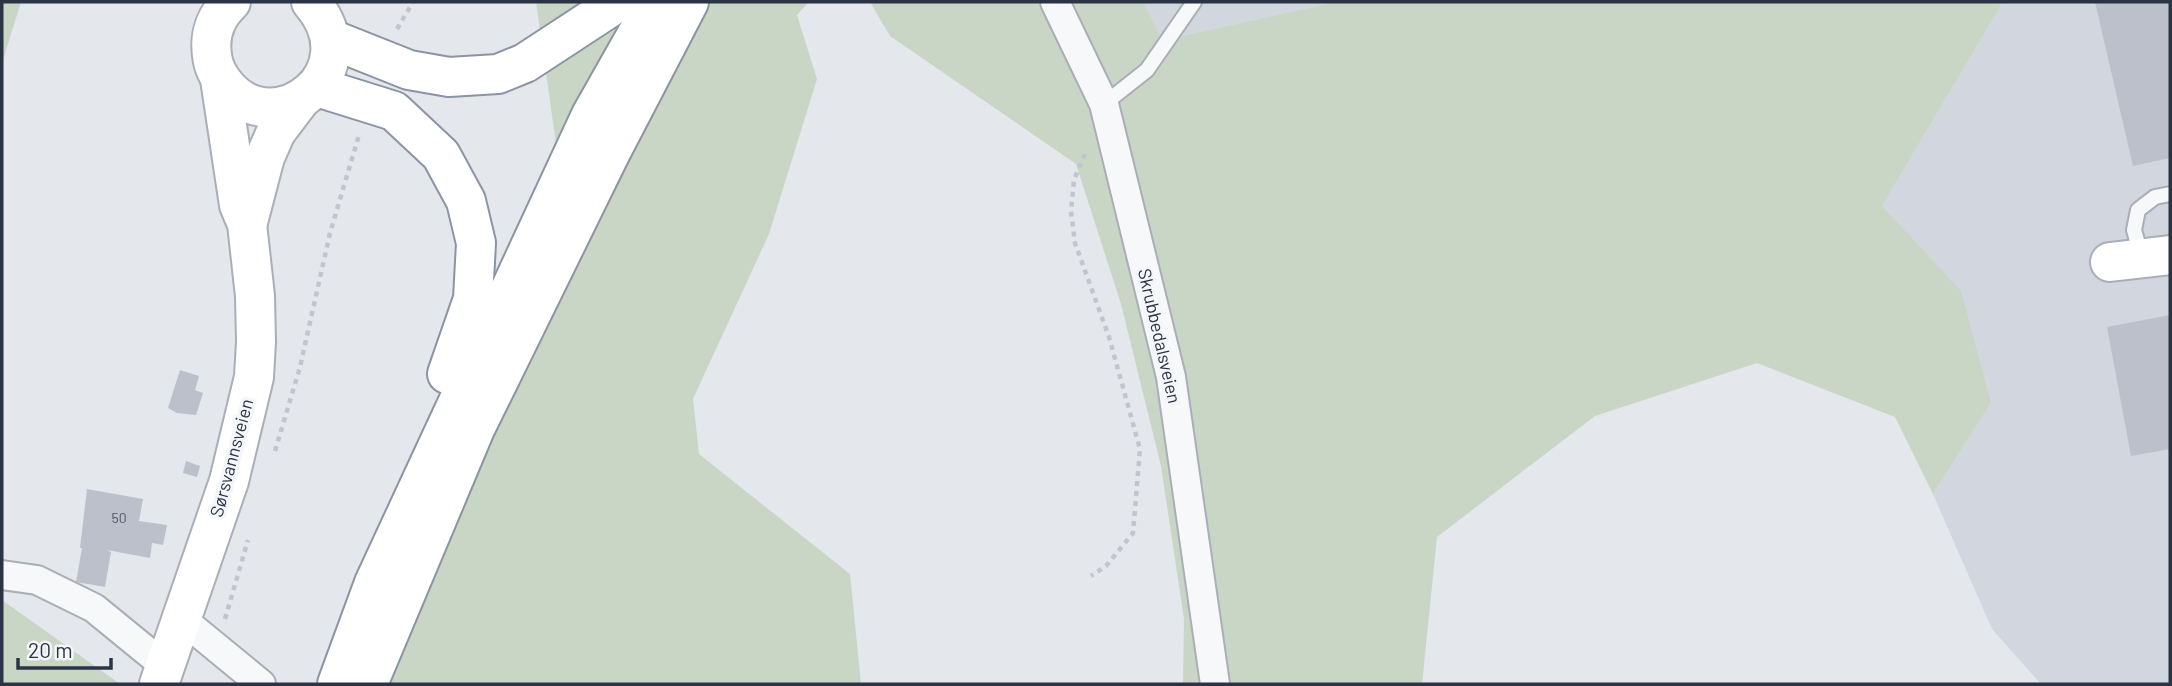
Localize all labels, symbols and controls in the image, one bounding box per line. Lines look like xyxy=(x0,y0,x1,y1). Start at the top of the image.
street label: Skrubbedalsveien xyxy=(1134,266,1186,405)
street label: Sørsvannsveien xyxy=(205,396,257,519)
house number: 50 xyxy=(111,509,127,526)
scale bar xyxy=(18,626,110,670)
text: 20 m xyxy=(28,637,73,662)

